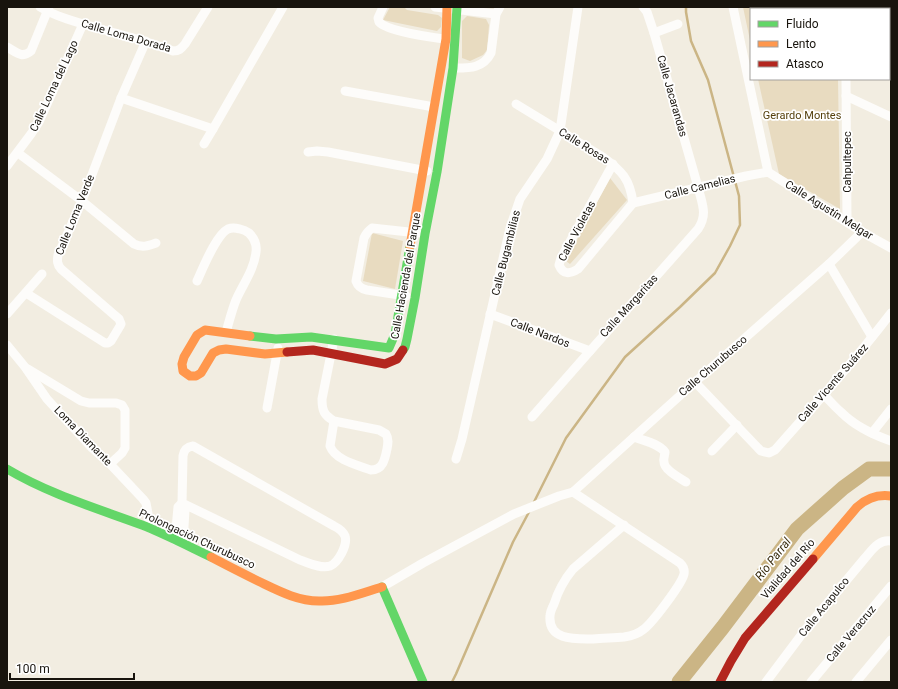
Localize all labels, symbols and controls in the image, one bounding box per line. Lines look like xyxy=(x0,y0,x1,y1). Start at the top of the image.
legend xyxy=(750,8,890,80)
street label: Calle Loma Dorada xyxy=(80,17,172,55)
text: Fluido xyxy=(786,17,819,31)
text: Lento xyxy=(786,37,816,51)
street label: Calle Loma del Lago xyxy=(27,38,81,134)
street label: Calle Jacarandas xyxy=(654,54,690,139)
text: Atasco xyxy=(786,57,824,71)
park label: Gerardo Montes xyxy=(763,109,842,122)
street label: Calle Rosas xyxy=(556,125,612,167)
street label: Cahpultepec xyxy=(841,131,854,193)
street label: Calle Camelias xyxy=(663,172,737,202)
street label: Calle Loma Verde xyxy=(53,173,97,257)
street label: Calle Agustín Melgar xyxy=(783,178,876,242)
street label: Calle Violetas xyxy=(556,198,599,264)
street label: Calle Bugambilias xyxy=(489,209,523,297)
street label: Calle Hacienda del Parque xyxy=(388,212,424,340)
street label: Calle Margaritas xyxy=(597,272,661,340)
street label: Calle Nardos xyxy=(508,316,572,350)
street label: Calle Churubusco xyxy=(676,333,750,399)
street label: Calle Vicente Suárez xyxy=(795,341,871,425)
street label: Loma Diamante xyxy=(51,404,115,469)
street label: Prolongación Churubusco xyxy=(137,506,257,572)
water label: Río Parral xyxy=(752,535,794,583)
street label: Vialidad del Río xyxy=(758,536,818,602)
street label: Calle Acapulco xyxy=(796,575,852,639)
street label: Calle Veracruz xyxy=(823,603,879,665)
scale bar xyxy=(10,655,134,681)
text: 100 m xyxy=(16,662,50,676)

